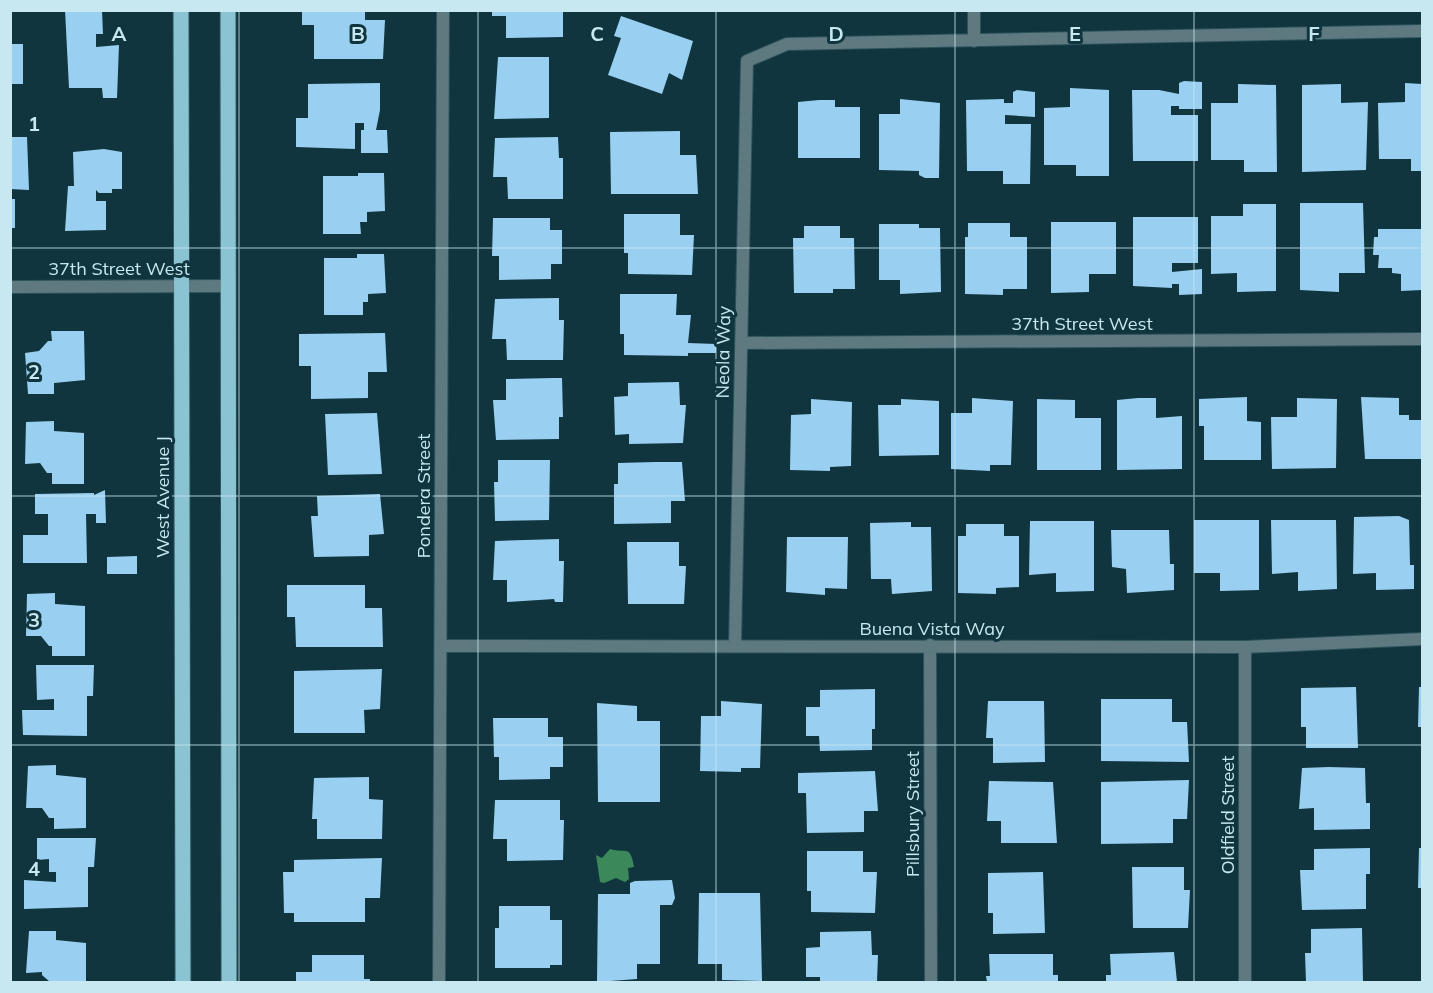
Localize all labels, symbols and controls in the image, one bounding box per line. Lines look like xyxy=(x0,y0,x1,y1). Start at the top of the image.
text: A xyxy=(112,21,127,46)
text: B xyxy=(351,21,365,46)
text: C xyxy=(590,21,604,46)
text: D xyxy=(828,21,844,46)
text: E xyxy=(1069,21,1081,46)
text: F xyxy=(1308,21,1320,46)
text: 1 xyxy=(28,111,40,136)
street label: 37th Street West xyxy=(48,257,190,280)
street label: Neola Way xyxy=(711,305,735,398)
street label: 37th Street West xyxy=(1011,312,1153,335)
text: 2 xyxy=(28,359,40,384)
street label: Pondera Street xyxy=(412,434,435,558)
street label: West Avenue J xyxy=(151,436,174,558)
text: 3 xyxy=(28,607,40,632)
street label: Buena Vista Way xyxy=(859,617,1005,640)
street label: Pillsbury Street xyxy=(901,751,924,877)
street label: Oldfield Street xyxy=(1216,756,1239,874)
text: 4 xyxy=(28,856,40,881)

